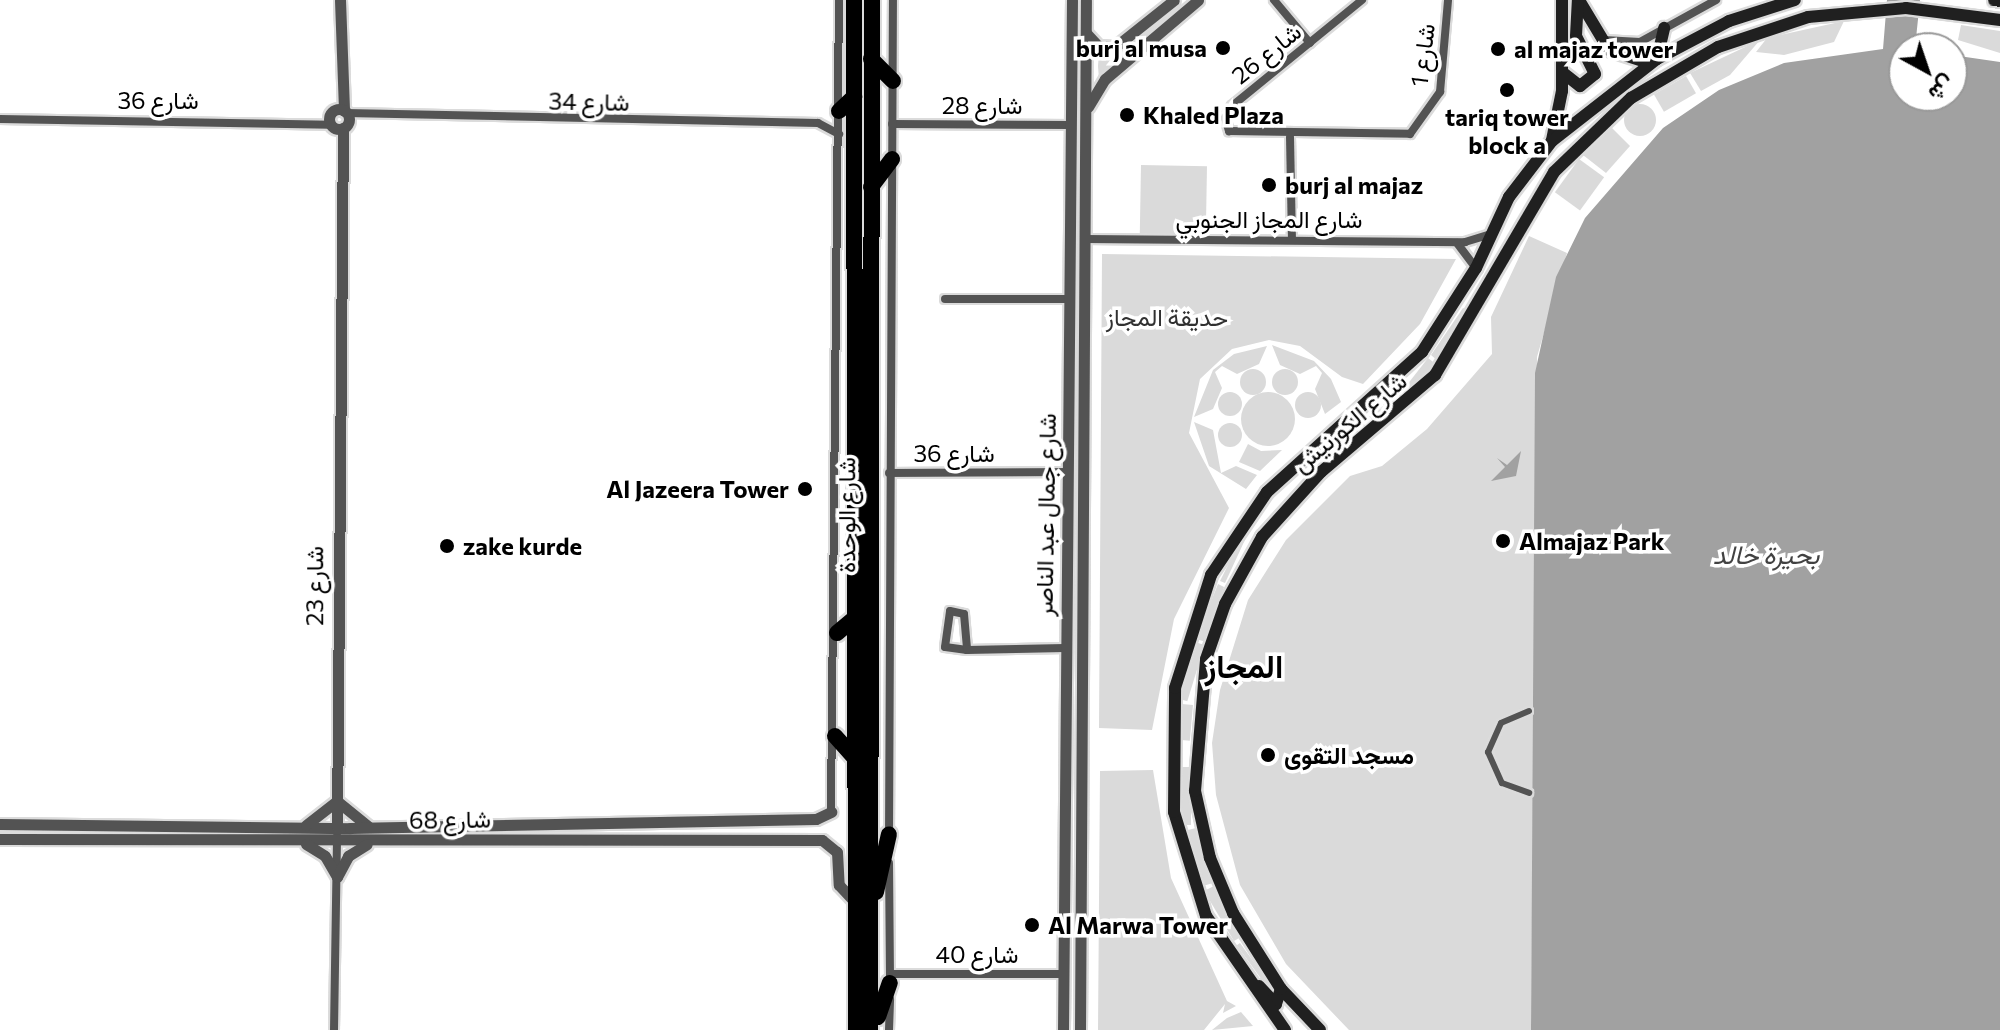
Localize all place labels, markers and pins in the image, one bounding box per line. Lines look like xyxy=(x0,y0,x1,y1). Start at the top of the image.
place label: burj al musa xyxy=(1076,34,1207,62)
place label: al majaz tower xyxy=(1514,35,1673,63)
marker: burj al musa xyxy=(1214,39,1232,57)
marker: al majaz tower xyxy=(1489,40,1507,58)
marker: tariq tower block a xyxy=(1498,81,1516,99)
place label: Khaled Plaza xyxy=(1143,101,1284,129)
place label: tariq tower block a xyxy=(1445,103,1569,159)
marker: Khaled Plaza xyxy=(1118,106,1136,124)
place label: burj al majaz xyxy=(1285,171,1423,199)
marker: burj al majaz xyxy=(1260,176,1278,194)
place label: Al Jazeera Tower xyxy=(606,475,789,503)
marker: Al Jazeera Tower xyxy=(796,480,814,498)
place label: Almajaz Park xyxy=(1519,527,1665,555)
place label: zake kurde xyxy=(463,532,582,560)
marker: Almajaz Park xyxy=(1494,532,1512,550)
marker: zake kurde xyxy=(438,537,456,555)
place label: مسجد التقوى xyxy=(1284,741,1414,769)
marker: مسجد التقوى xyxy=(1259,746,1277,764)
place label: Al Marwa Tower xyxy=(1048,911,1228,939)
marker: Al Marwa Tower xyxy=(1023,916,1041,934)

